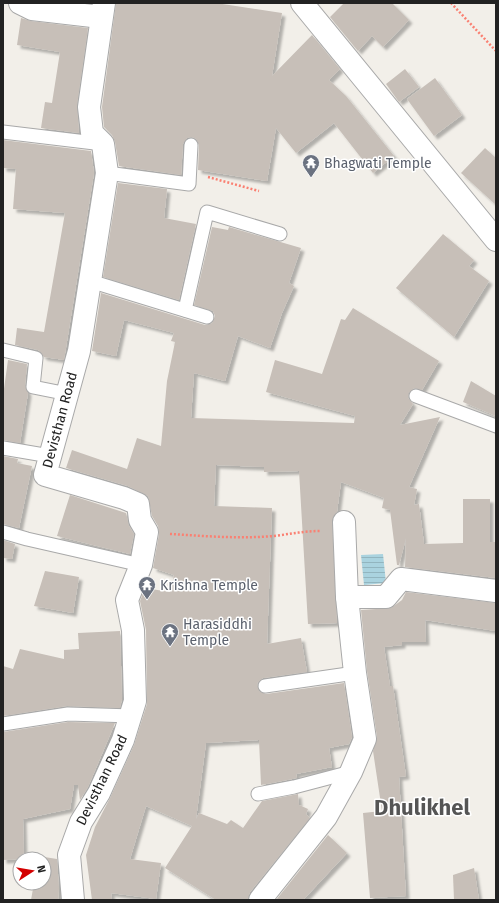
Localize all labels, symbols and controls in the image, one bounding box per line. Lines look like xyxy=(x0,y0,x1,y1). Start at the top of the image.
temple icon: Bhagwati Temple xyxy=(301,153,321,178)
place label: Bhagwati Temple xyxy=(324,155,432,172)
street label: Devisthan Road xyxy=(39,370,81,470)
temple icon: Krishna Temple xyxy=(137,575,157,600)
place label: Krishna Temple xyxy=(160,577,258,594)
place label: Harasiddhi Temple xyxy=(183,616,252,649)
temple icon: Harasiddhi Temple xyxy=(160,622,180,647)
street label: Devisthan Road xyxy=(73,732,131,828)
district label: Dhulikhel xyxy=(374,794,470,821)
north arrow xyxy=(12,851,52,891)
text: N xyxy=(34,864,48,874)

